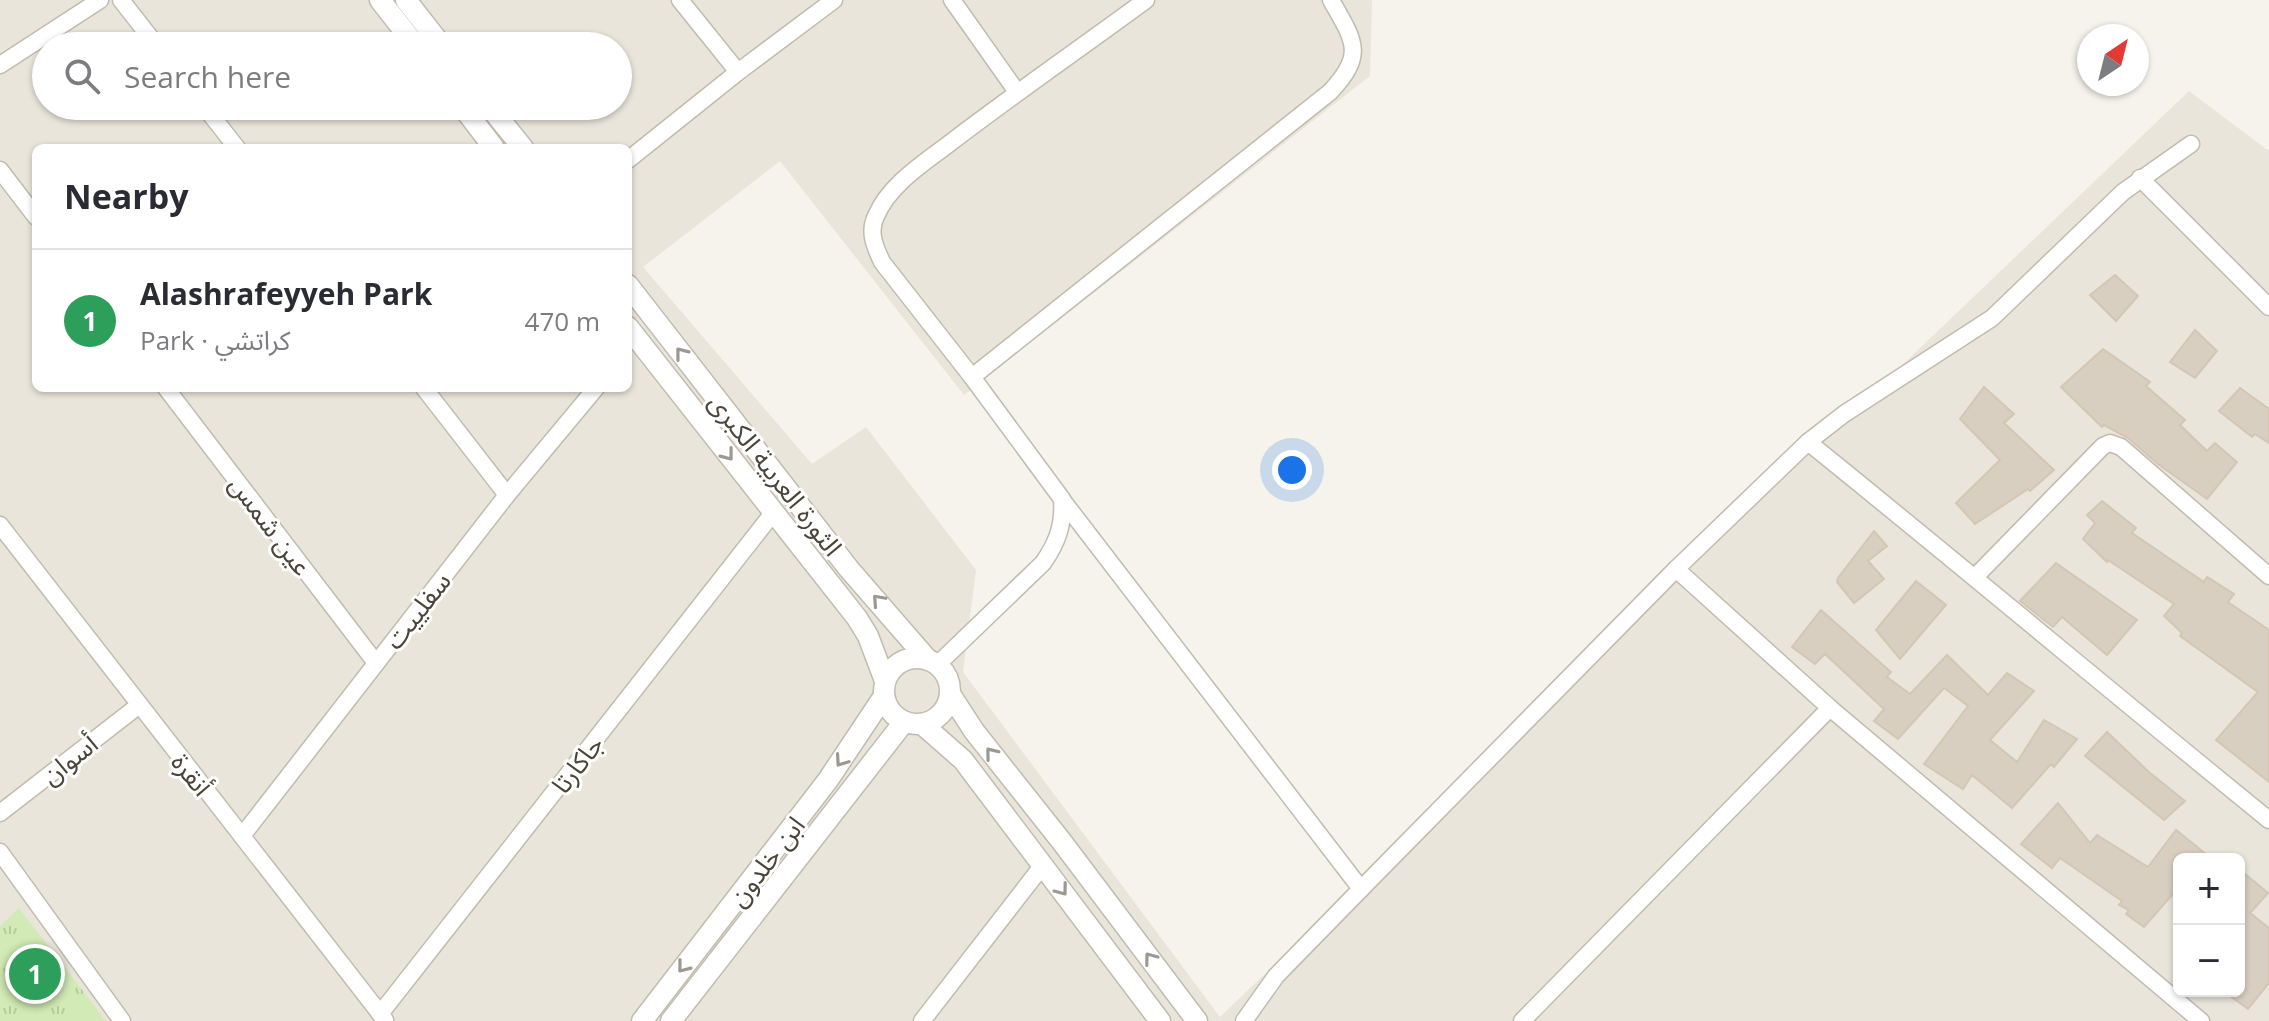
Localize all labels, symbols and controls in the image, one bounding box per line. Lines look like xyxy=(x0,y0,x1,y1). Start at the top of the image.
north arrow xyxy=(2077,24,2149,96)
search box xyxy=(32,32,632,120)
icon: search xyxy=(60,54,104,98)
text: Search here xyxy=(124,56,291,97)
text: Nearby xyxy=(64,173,189,219)
text: Alashrafeyyeh Park xyxy=(140,273,432,314)
text: 1 xyxy=(83,303,97,339)
text: 470 m xyxy=(525,303,600,339)
text: Park · كراتشي xyxy=(140,322,290,358)
one-way arrow xyxy=(677,347,691,362)
street label: الثورة العربية الكبرى xyxy=(701,385,851,563)
one-way arrow xyxy=(718,446,732,461)
your location xyxy=(1272,450,1312,490)
street label: عين شمس xyxy=(221,467,321,583)
street label: سفلييت xyxy=(375,564,459,656)
one-way arrow xyxy=(873,595,887,610)
street label: أسوان xyxy=(33,725,105,793)
street label: جاكارتا xyxy=(543,727,611,801)
street label: أنقرة xyxy=(164,745,220,803)
one-way arrow xyxy=(986,748,1001,762)
one-way arrow xyxy=(836,753,851,767)
street label: ابن خلدون xyxy=(719,808,813,914)
map controls xyxy=(2173,853,2245,997)
button: + xyxy=(2173,853,2245,925)
one-way arrow xyxy=(1053,881,1067,895)
button: − xyxy=(2173,925,2245,997)
pin: 1 xyxy=(9,944,61,1004)
one-way arrow xyxy=(1146,953,1160,967)
one-way arrow xyxy=(678,959,692,973)

